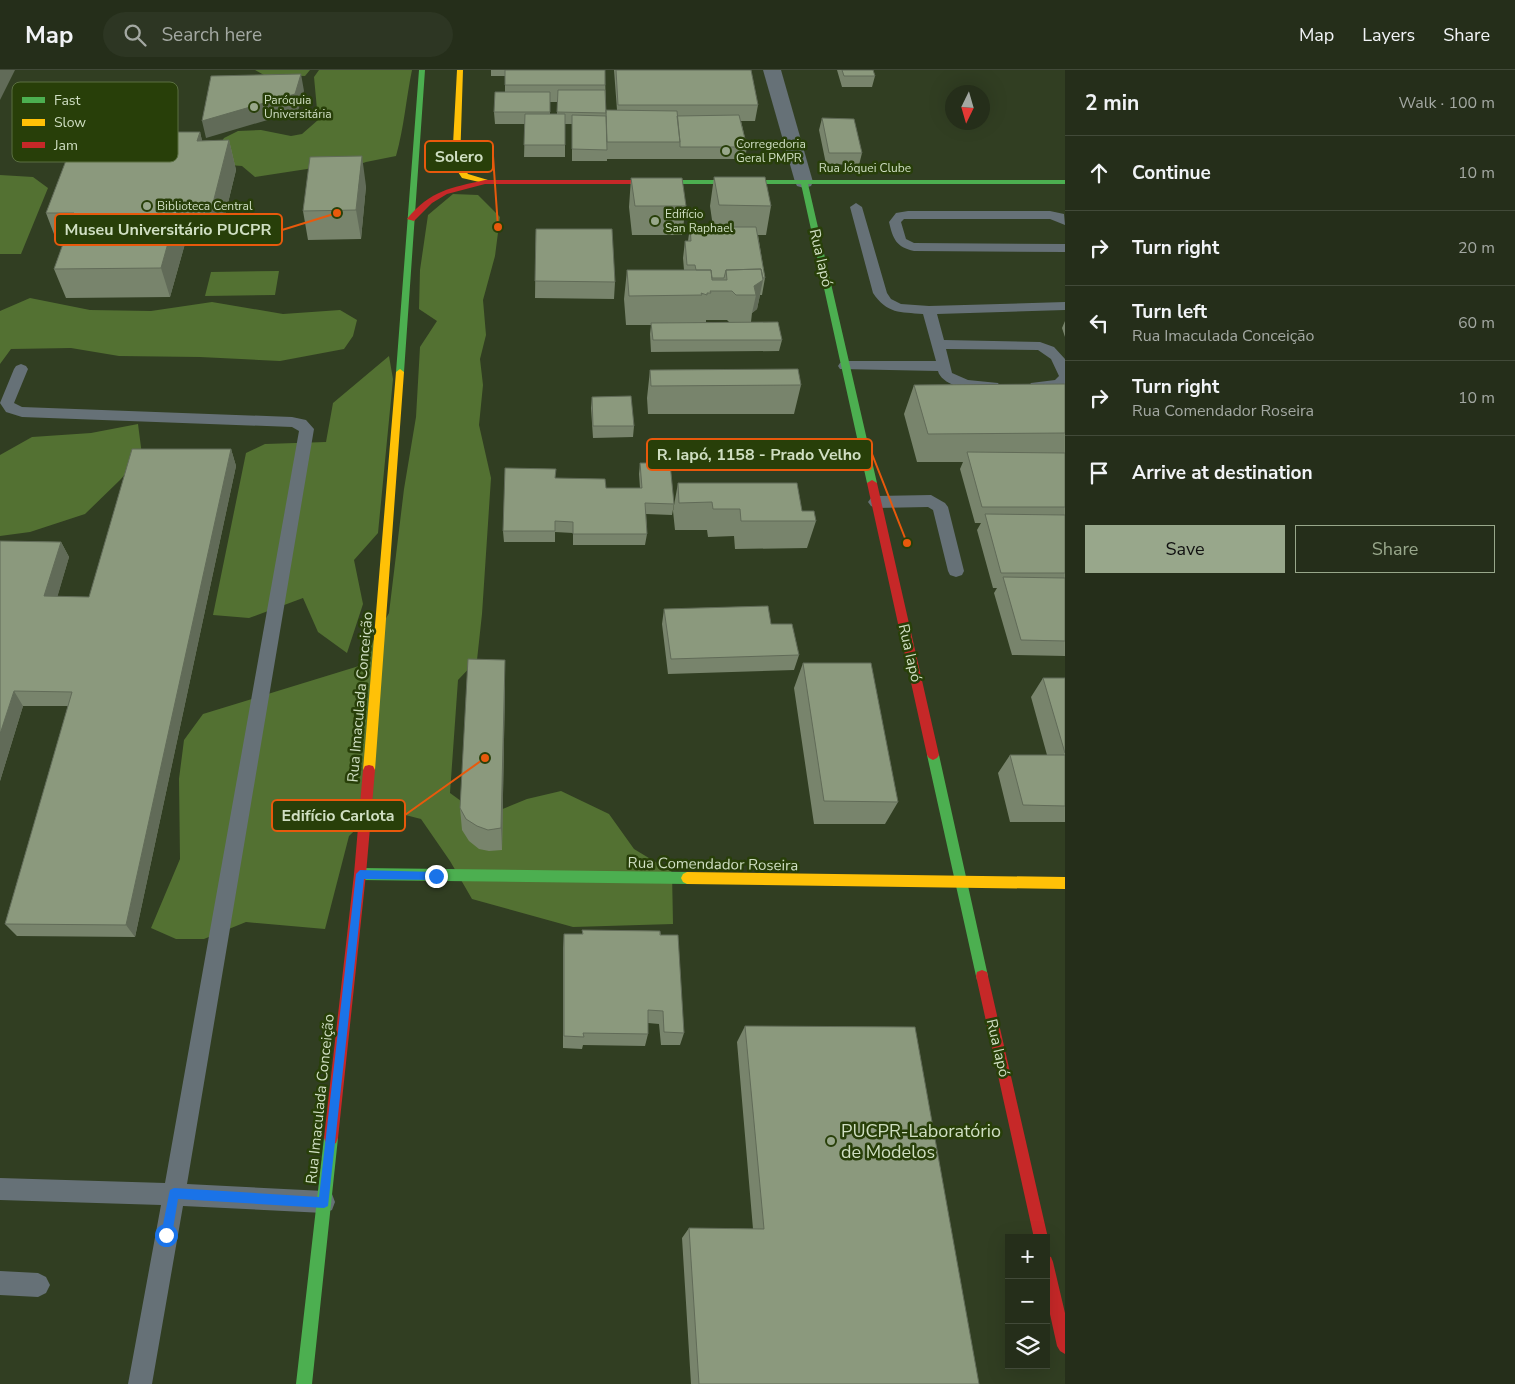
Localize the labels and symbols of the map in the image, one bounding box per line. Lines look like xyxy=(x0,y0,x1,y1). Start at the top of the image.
legend xyxy=(12,82,178,162)
north arrow xyxy=(945,85,990,130)
text: Fast xyxy=(54,91,80,110)
place label: Paróquia Universitária xyxy=(264,92,332,122)
marker: Paróquia Universitária xyxy=(248,101,260,113)
text: Slow xyxy=(54,113,86,132)
text: Jam xyxy=(53,136,78,155)
place label: Corregedoria Geral PMPR xyxy=(736,136,806,166)
callout: Solero xyxy=(425,141,493,172)
marker: Corregedoria Geral PMPR xyxy=(720,145,732,157)
text: Solero xyxy=(435,146,483,168)
street label: Rua Jóquei Clube xyxy=(819,160,911,176)
place label: Biblioteca Central xyxy=(157,198,253,214)
marker: Biblioteca Central xyxy=(141,200,153,212)
place label: Edifício San Raphael xyxy=(665,206,734,236)
callout: Museu Universitário PUCPR xyxy=(55,214,282,245)
marker: Edifício San Raphael xyxy=(649,215,661,227)
text: Museu Universitário PUCPR xyxy=(65,219,271,241)
street label: Rua Iapó xyxy=(805,227,837,289)
callout: R. Iapó, 1158 - Prado Velho xyxy=(647,439,872,470)
text: R. Iapó, 1158 - Prado Velho xyxy=(657,444,861,466)
street label: Rua Imaculada Conceição xyxy=(343,611,377,783)
street label: Rua Iapó xyxy=(894,622,926,684)
callout: Edifício Carlota xyxy=(272,800,405,831)
text: Edifício Carlota xyxy=(282,805,394,827)
street label: Rua Comendador Roseira xyxy=(628,853,798,875)
route end xyxy=(425,865,448,888)
street label: Rua Imaculada Conceição xyxy=(301,1013,339,1185)
street label: Rua Iapó xyxy=(982,1017,1014,1079)
place label: PUCPR-Laboratório de Modelos xyxy=(841,1119,1001,1164)
marker: PUCPR-Laboratório de Modelos xyxy=(825,1135,837,1147)
route start xyxy=(155,1224,178,1247)

